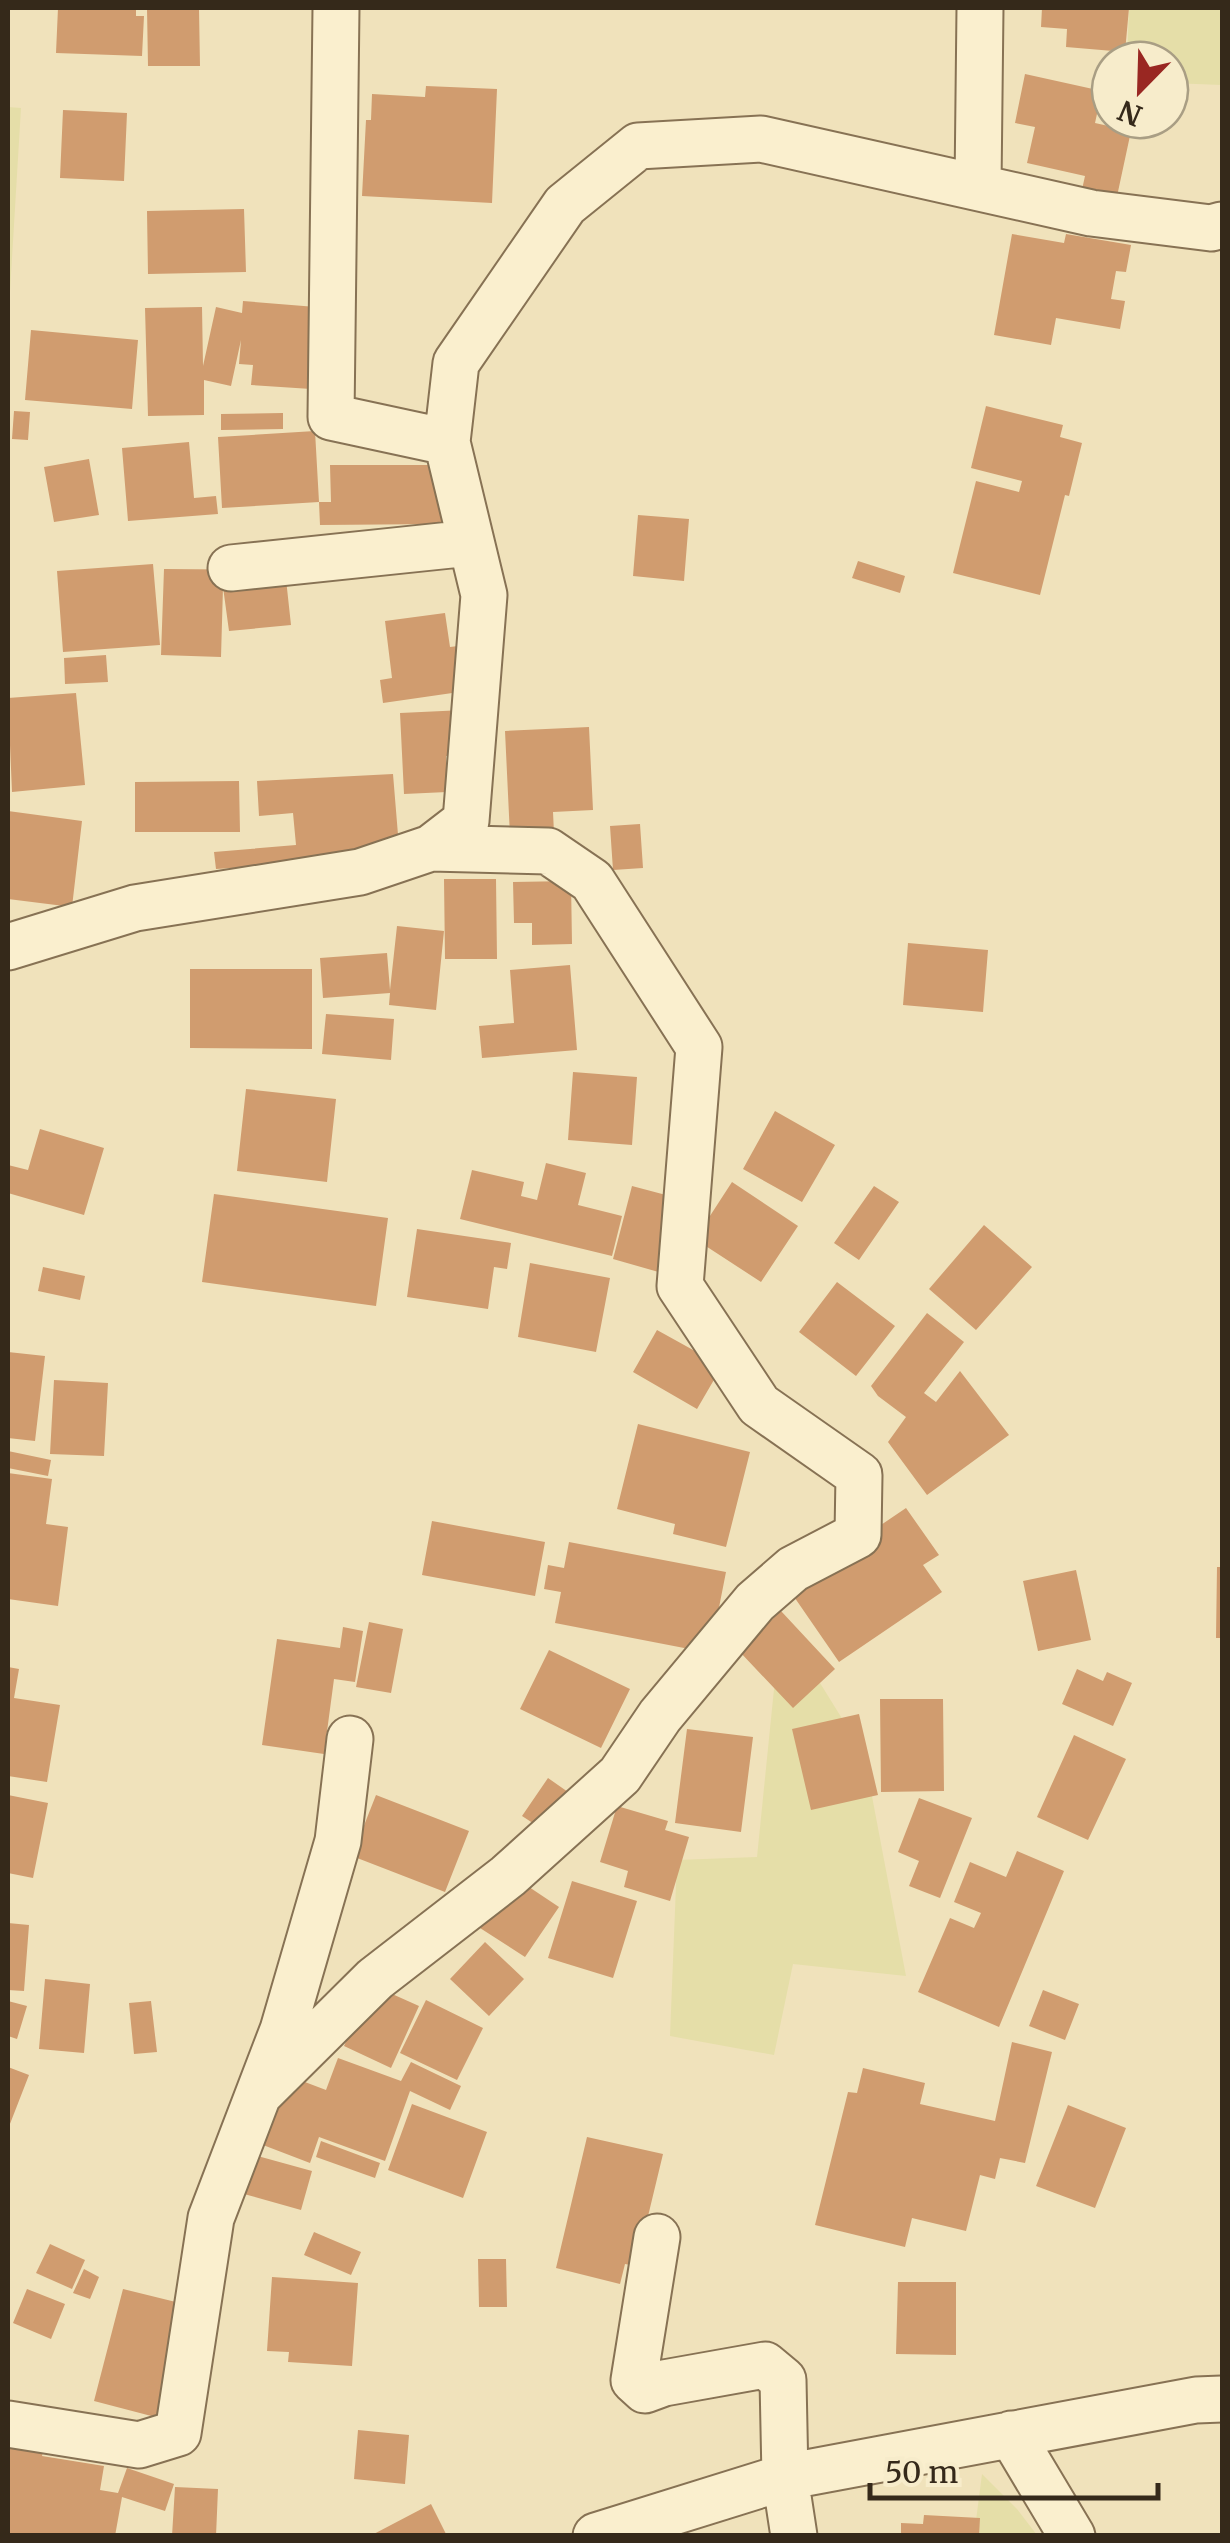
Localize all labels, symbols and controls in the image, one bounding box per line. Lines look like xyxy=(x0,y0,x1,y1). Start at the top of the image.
north arrow xyxy=(1090,40,1190,140)
text: N xyxy=(1113,92,1147,134)
scale bar xyxy=(870,2438,1158,2500)
text: 50 m xyxy=(885,2453,958,2491)

